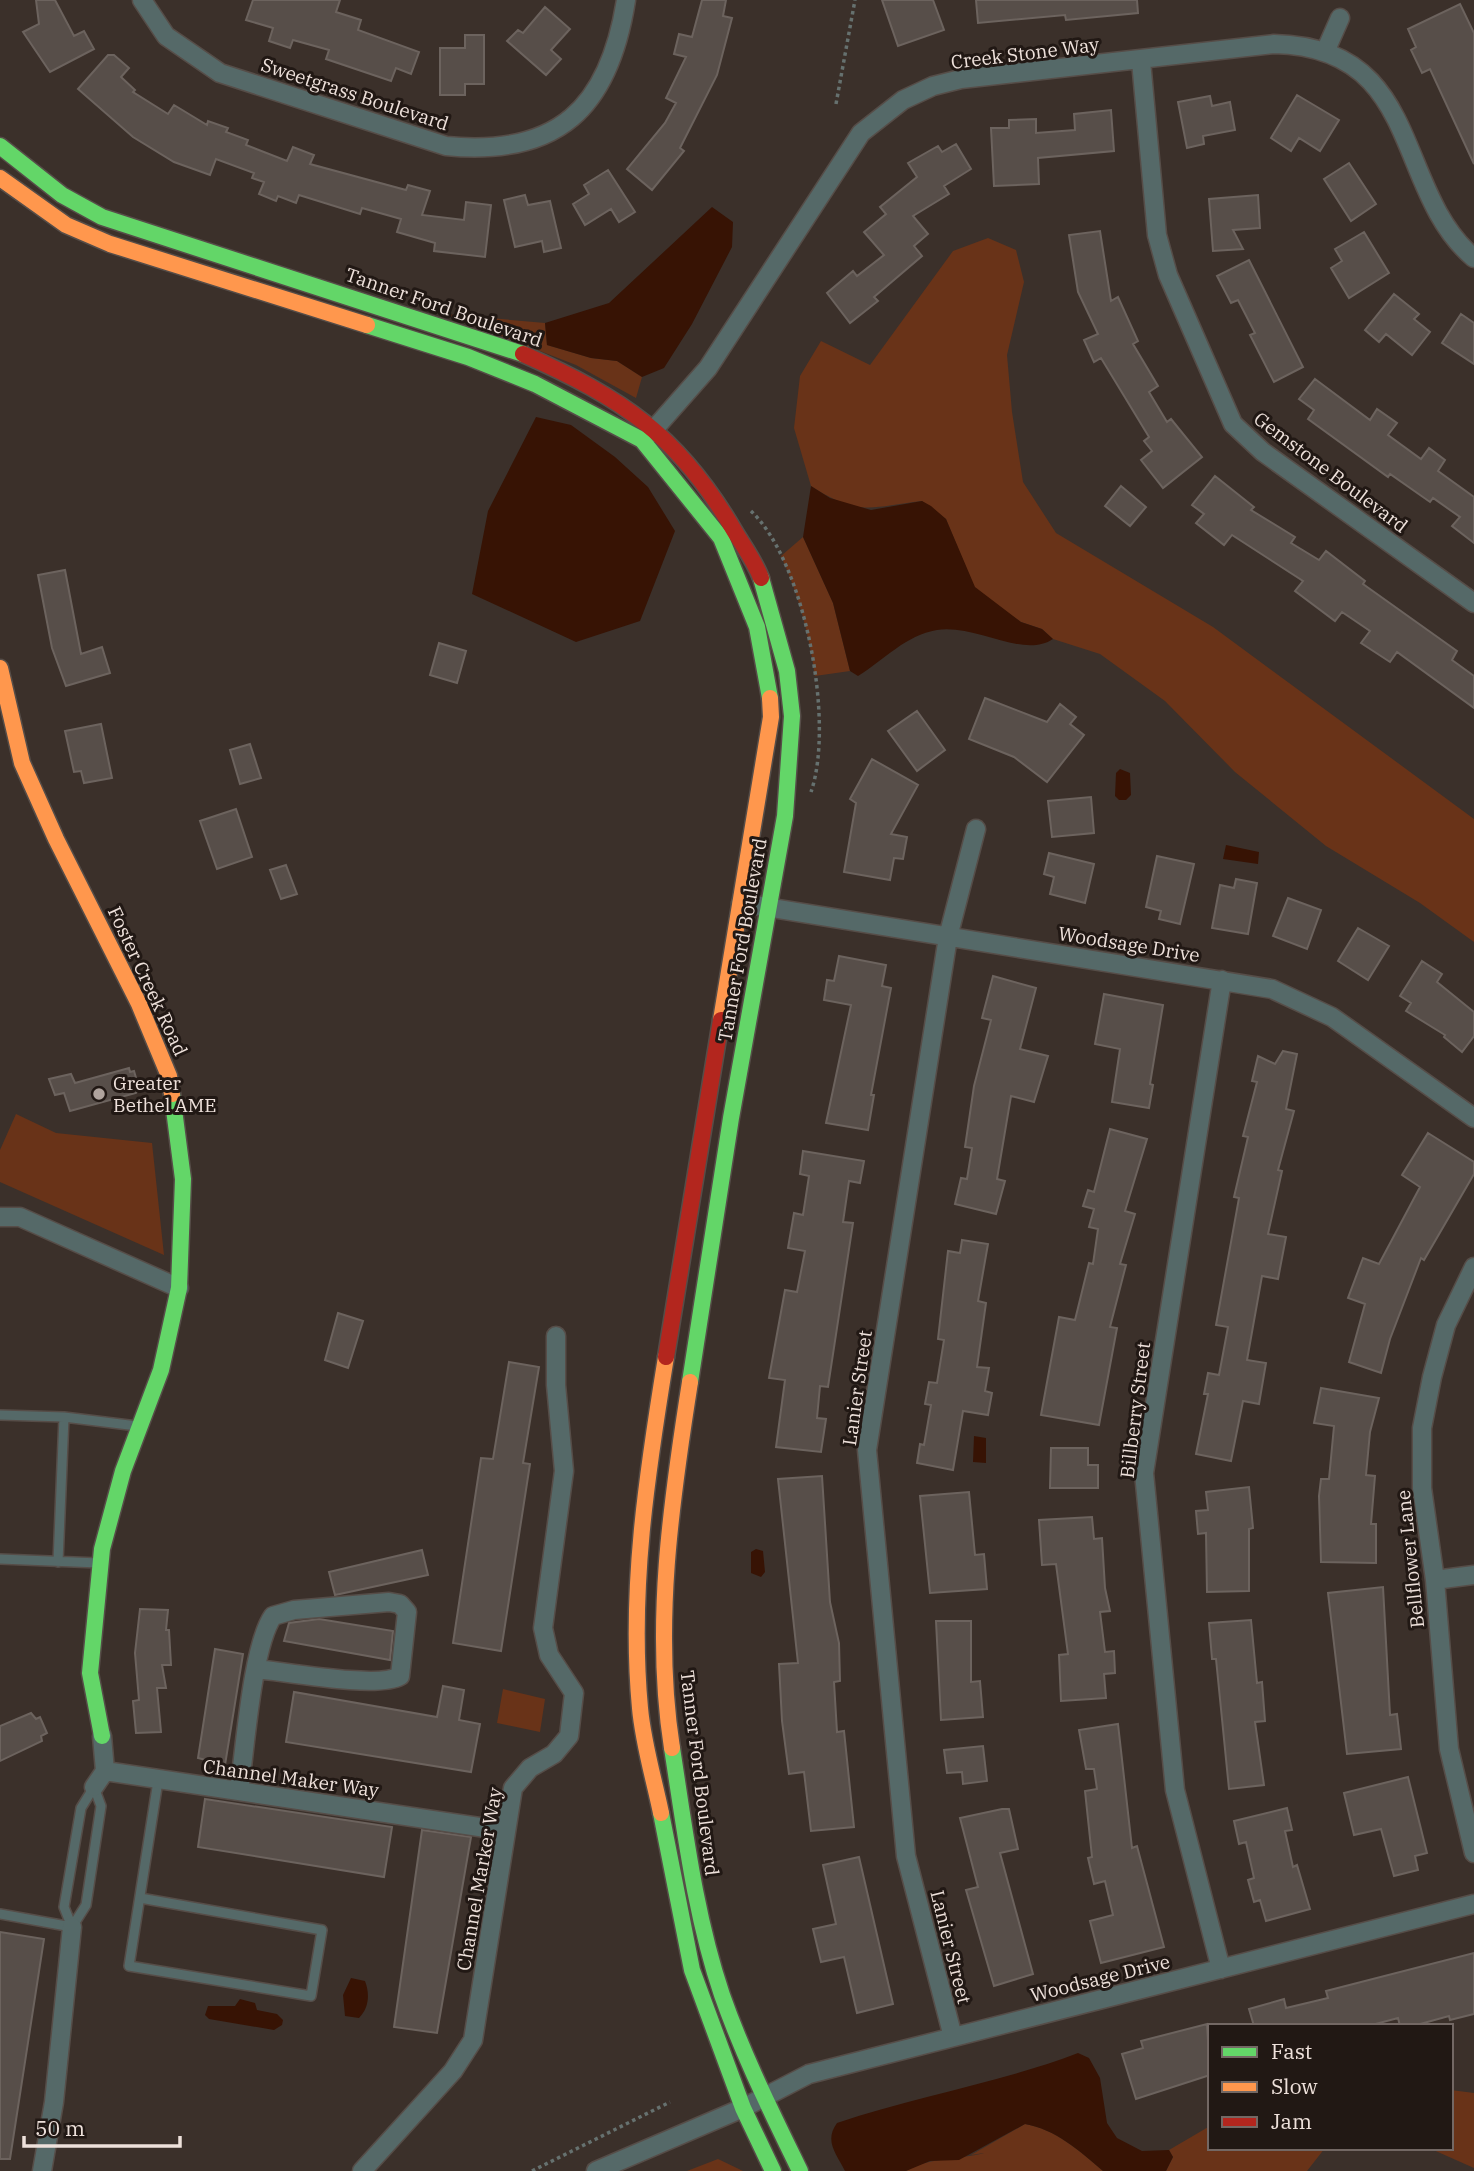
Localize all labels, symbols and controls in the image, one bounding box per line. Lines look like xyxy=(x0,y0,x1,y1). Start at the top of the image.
street label: Creek Stone Way xyxy=(949,32,1101,74)
street label: Sweetgrass Boulevard xyxy=(258,52,452,136)
street label: Tanner Ford Boulevard xyxy=(342,262,546,352)
street label: Gemstone Boulevard xyxy=(1249,406,1413,538)
street label: Tanner Ford Boulevard xyxy=(712,836,772,1044)
street label: Foster Creek Road xyxy=(103,902,193,1060)
street label: Woodsage Drive xyxy=(1056,921,1202,967)
place label: Greater Bethel AME xyxy=(113,1071,217,1117)
marker: Greater Bethel AME xyxy=(91,1086,107,1102)
street label: Lanier Street xyxy=(837,1329,877,1447)
street label: Billberry Street xyxy=(1115,1340,1155,1480)
street label: Bellflower Lane xyxy=(1391,1489,1429,1629)
street label: Tanner Ford Boulevard xyxy=(675,1669,725,1877)
street label: Channel Maker Way xyxy=(201,1754,381,1802)
street label: Channel Marker Way xyxy=(451,1785,507,1973)
street label: Lanier Street xyxy=(925,1888,977,2007)
street label: Woodsage Drive xyxy=(1028,1949,1172,2007)
legend xyxy=(1208,2024,1453,2150)
text: Fast xyxy=(1271,2037,1312,2065)
text: Slow xyxy=(1271,2072,1318,2100)
scale bar xyxy=(24,2104,180,2148)
text: Jam xyxy=(1271,2107,1312,2135)
text: 50 m xyxy=(35,2114,85,2142)

